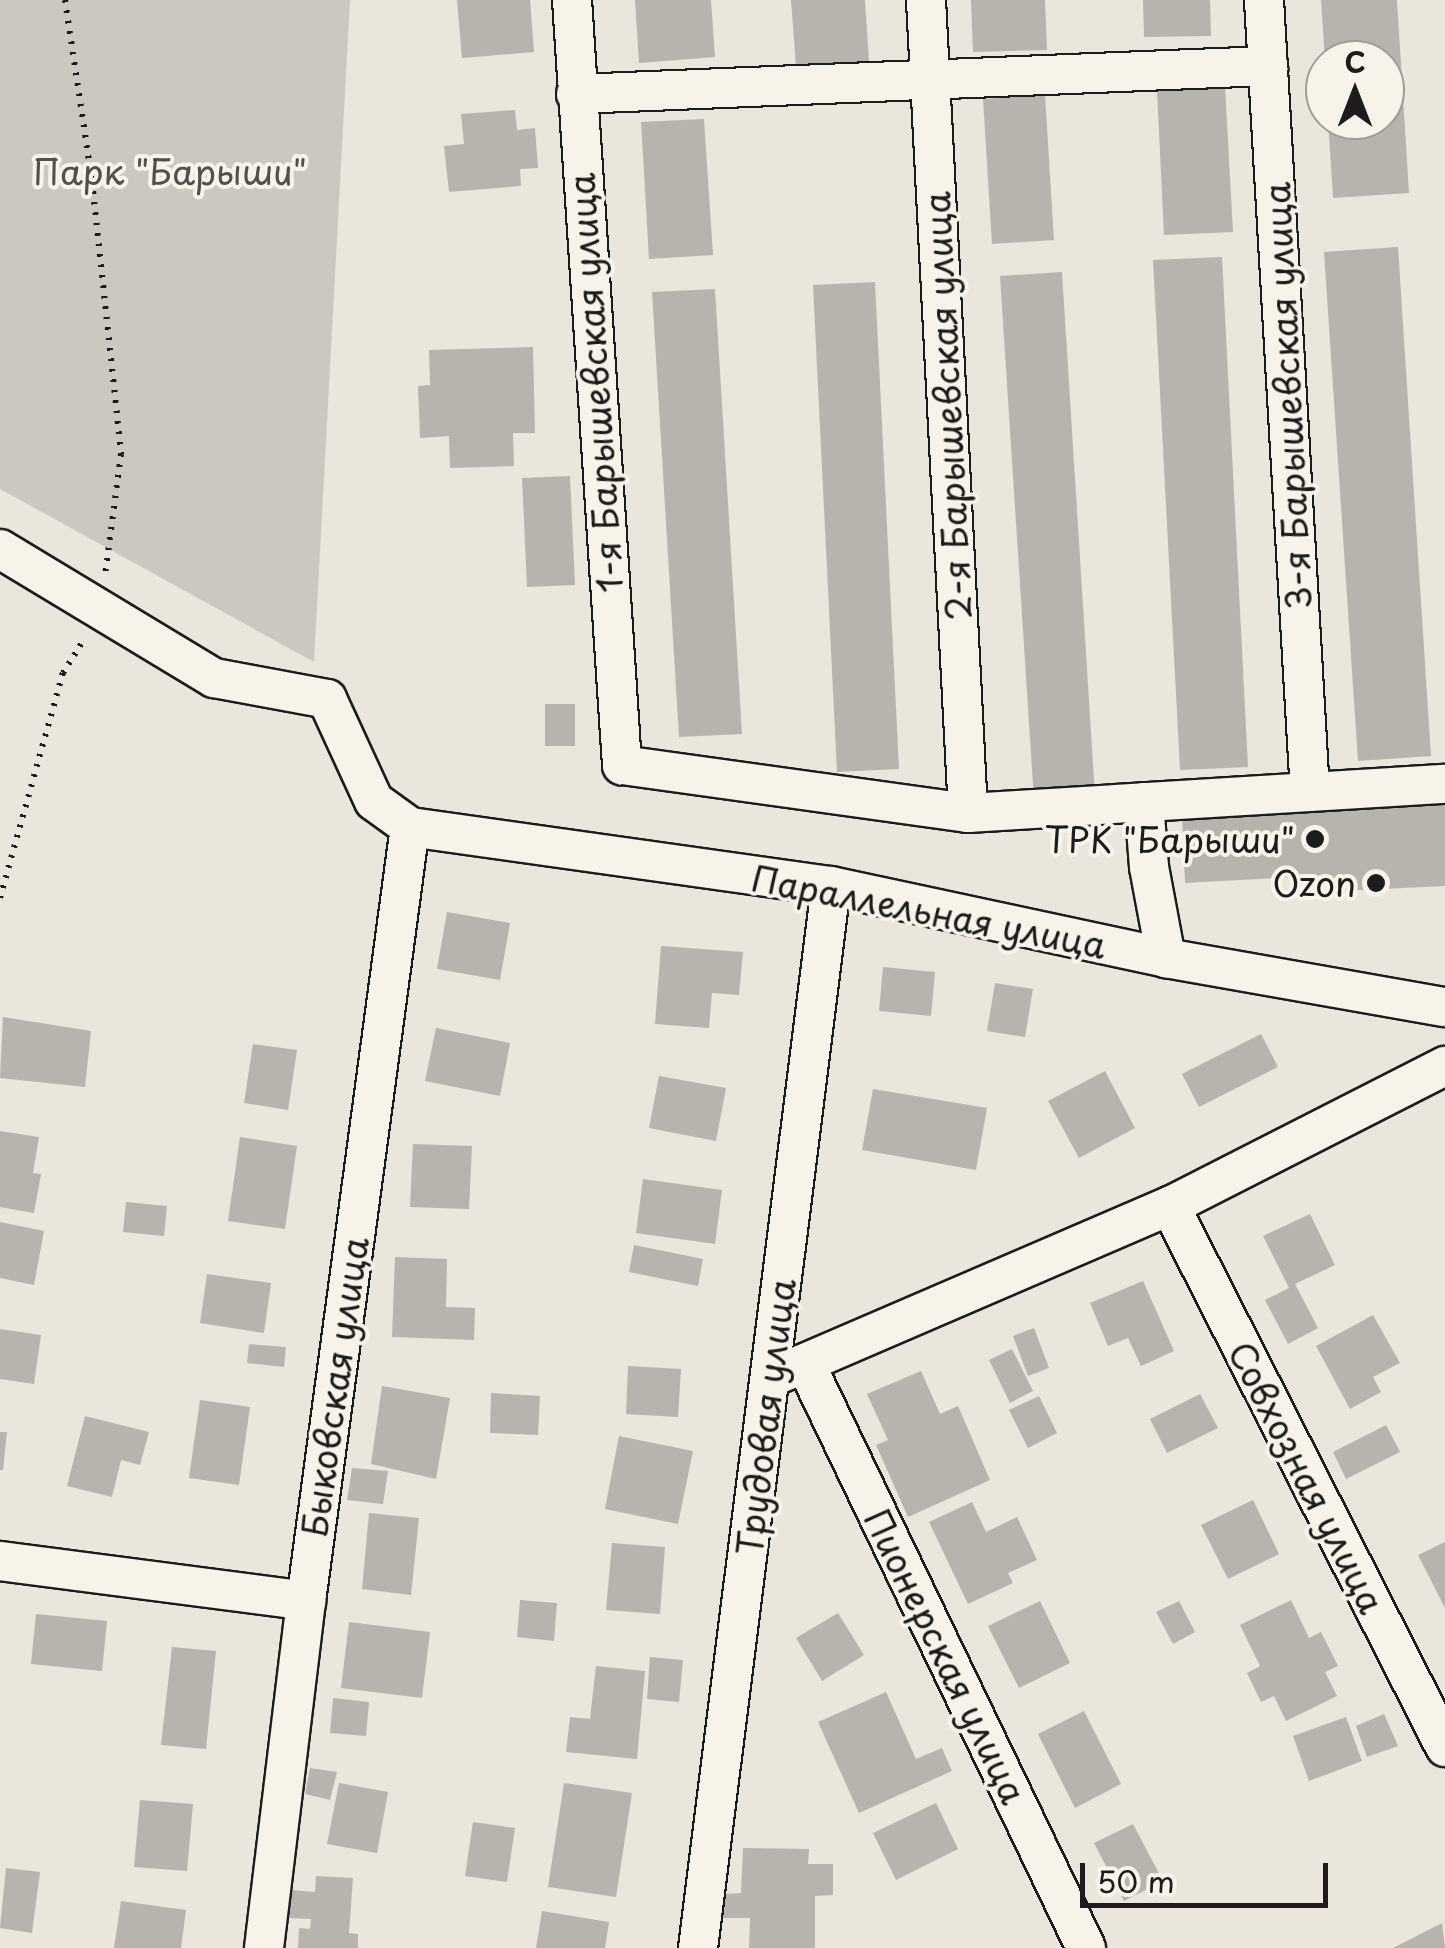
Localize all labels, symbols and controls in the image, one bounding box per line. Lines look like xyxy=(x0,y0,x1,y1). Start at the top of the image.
north arrow xyxy=(1305,40,1405,140)
text: С xyxy=(1344,40,1366,83)
park label: Парк "Барыши" xyxy=(33,150,307,192)
street label: 1-я Барышевская улица xyxy=(559,171,631,595)
street label: 3-я Барышевская улица xyxy=(1255,180,1319,612)
street label: 2-я Барышевская улица xyxy=(915,190,979,622)
place label: ТРК "Барыши" xyxy=(1044,818,1295,860)
marker: ТРК "Барыши" xyxy=(1304,828,1326,850)
street label: Параллельная улица xyxy=(747,856,1111,966)
place label: Ozon xyxy=(1272,862,1356,904)
marker: Ozon xyxy=(1365,872,1387,894)
street label: Быковская улица xyxy=(292,1233,376,1541)
street label: Трудовая улица xyxy=(727,1276,803,1558)
street label: Совхозная улица xyxy=(1220,1333,1394,1621)
street label: Пионерская улица xyxy=(856,1501,1036,1811)
scale bar xyxy=(1085,1843,1332,1905)
text: 50 m xyxy=(1097,1858,1175,1903)

